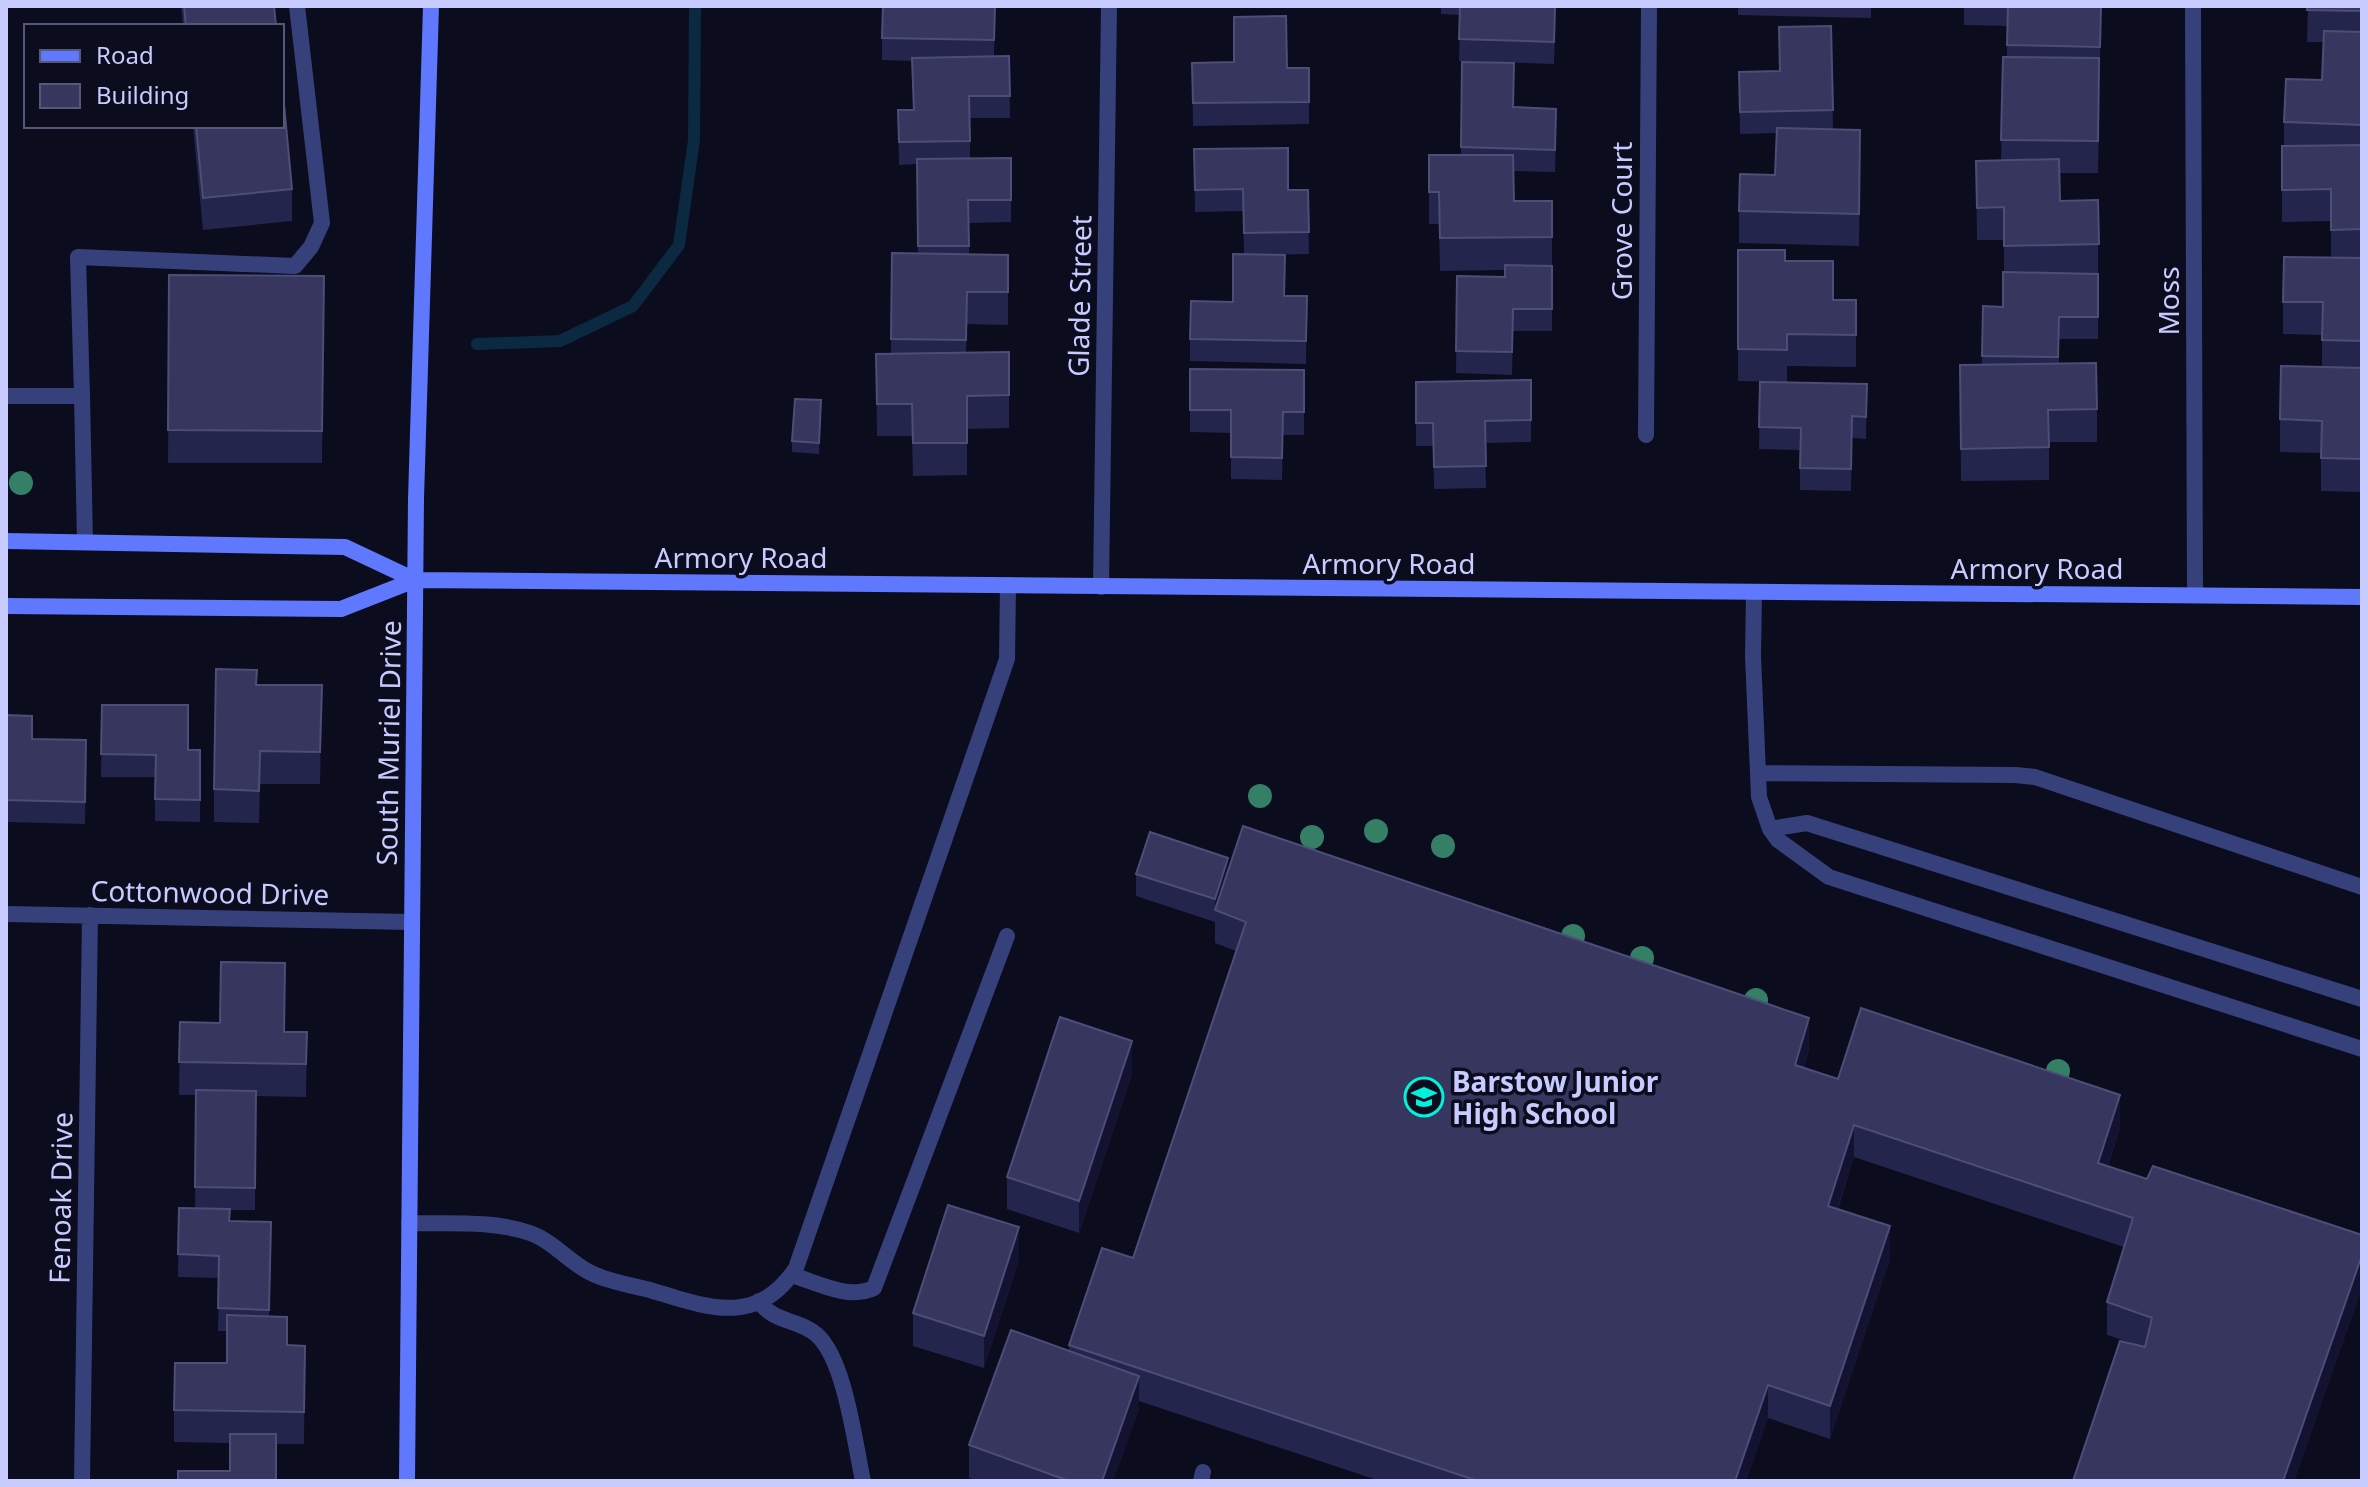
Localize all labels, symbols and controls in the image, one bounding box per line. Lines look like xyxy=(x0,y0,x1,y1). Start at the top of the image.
legend xyxy=(24,24,284,128)
text: Road xyxy=(96,38,154,71)
text: Building xyxy=(96,78,189,111)
street label: Grove Court xyxy=(1602,142,1640,300)
street label: Glade Street xyxy=(1059,215,1099,377)
street label: Moss xyxy=(2149,266,2187,336)
street label: Armory Road xyxy=(655,538,828,576)
street label: Armory Road xyxy=(1303,544,1476,582)
street label: Armory Road xyxy=(1951,549,2124,587)
street label: South Muriel Drive xyxy=(367,620,409,866)
street label: Cottonwood Drive xyxy=(90,871,330,913)
place label: Barstow Junior High School xyxy=(1452,1062,1659,1132)
school or university icon: Barstow Junior High School xyxy=(1403,1076,1445,1118)
street label: Fenoak Drive xyxy=(40,1112,80,1284)

